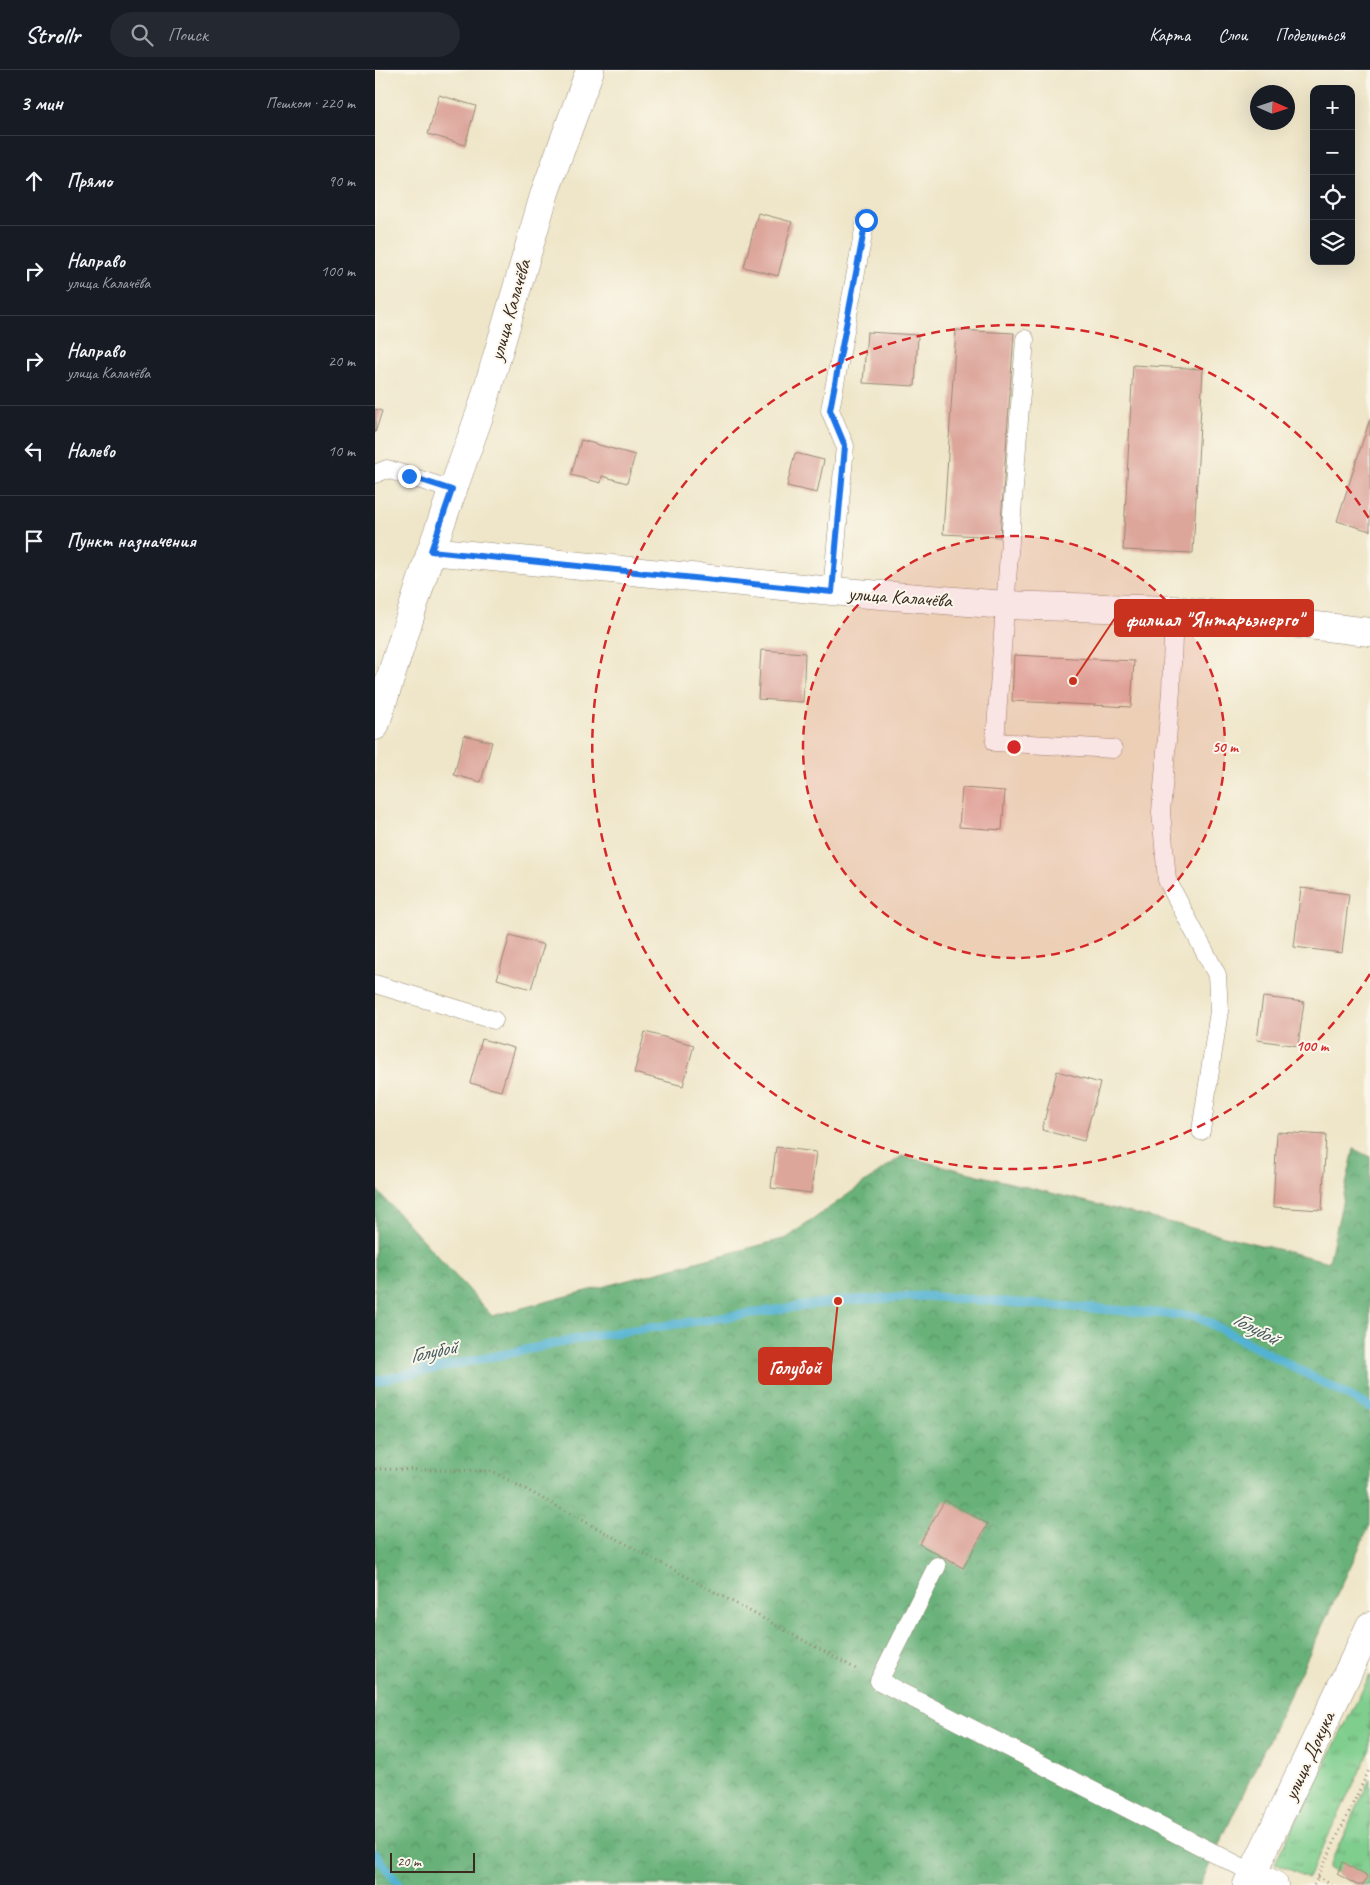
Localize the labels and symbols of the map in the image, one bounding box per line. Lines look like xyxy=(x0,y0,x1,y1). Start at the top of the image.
north arrow xyxy=(1250,85,1295,130)
route start xyxy=(855,209,878,232)
street label: улица Калачёва xyxy=(483,255,537,364)
route end xyxy=(398,465,421,488)
street label: улица Калачёва xyxy=(846,581,954,613)
callout: филиал "Янтарьэнерго" xyxy=(1115,600,1313,636)
text: филиал "Янтарьэнерго" xyxy=(1125,606,1308,632)
centre of rings xyxy=(1005,738,1023,756)
text: 50 m xyxy=(1212,738,1239,757)
text: 100 m xyxy=(1296,1037,1330,1056)
water label: Голубой xyxy=(1229,1305,1287,1353)
water label: Голубой xyxy=(407,1332,463,1369)
callout: Голубой xyxy=(759,1348,831,1384)
text: Голубой xyxy=(769,1354,823,1381)
street label: улица Докука xyxy=(1277,1706,1341,1805)
scale bar xyxy=(390,1850,475,1873)

